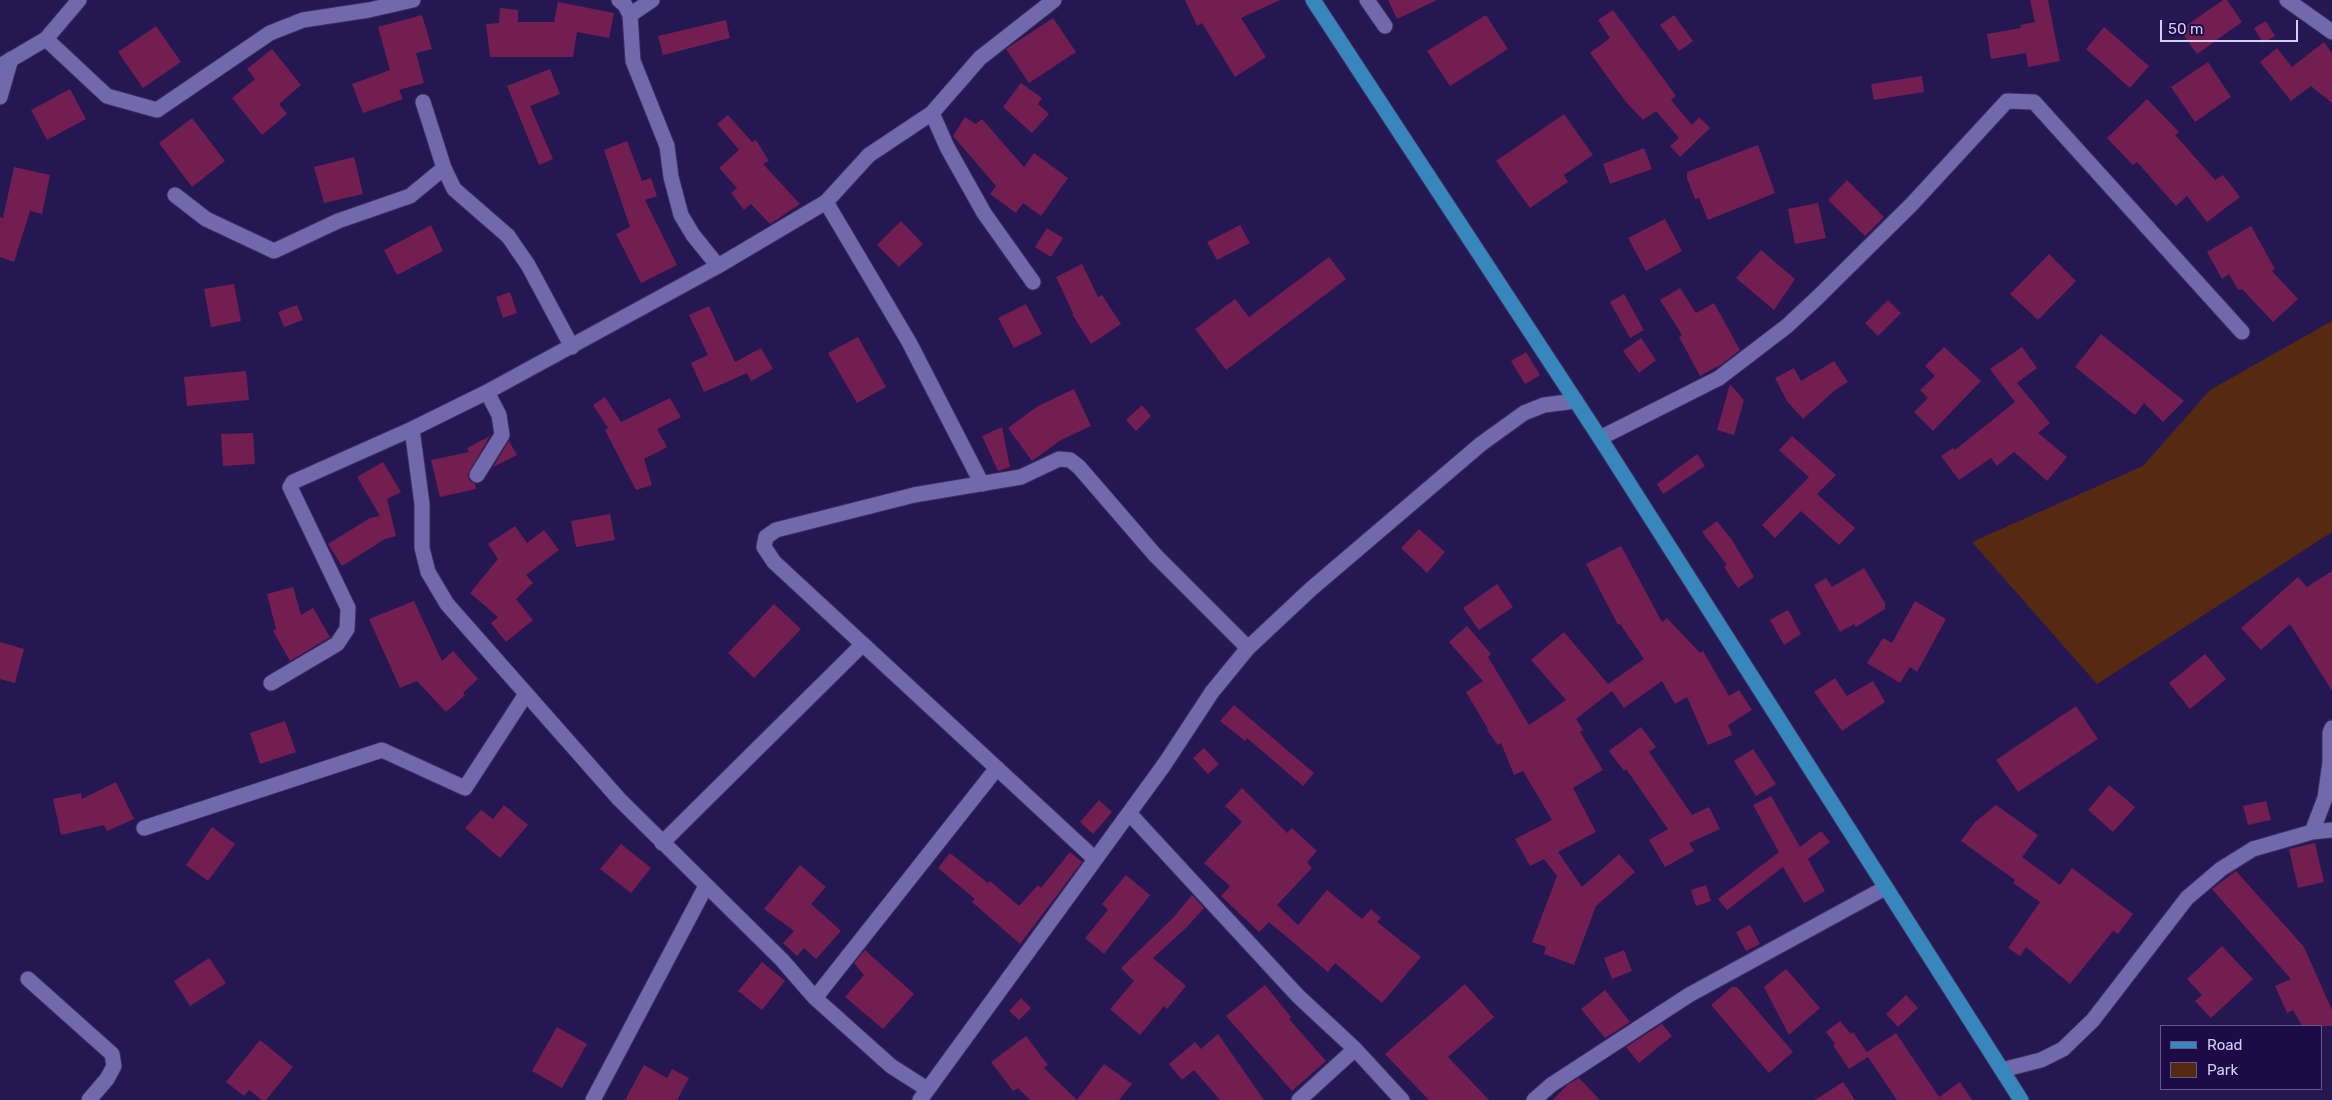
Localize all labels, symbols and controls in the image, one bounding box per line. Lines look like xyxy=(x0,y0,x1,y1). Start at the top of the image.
scale bar xyxy=(2162,10,2300,42)
text: 50 m xyxy=(2168,20,2203,38)
legend xyxy=(2160,1025,2322,1090)
text: Road xyxy=(2207,1036,2243,1054)
text: Park xyxy=(2207,1061,2238,1079)

